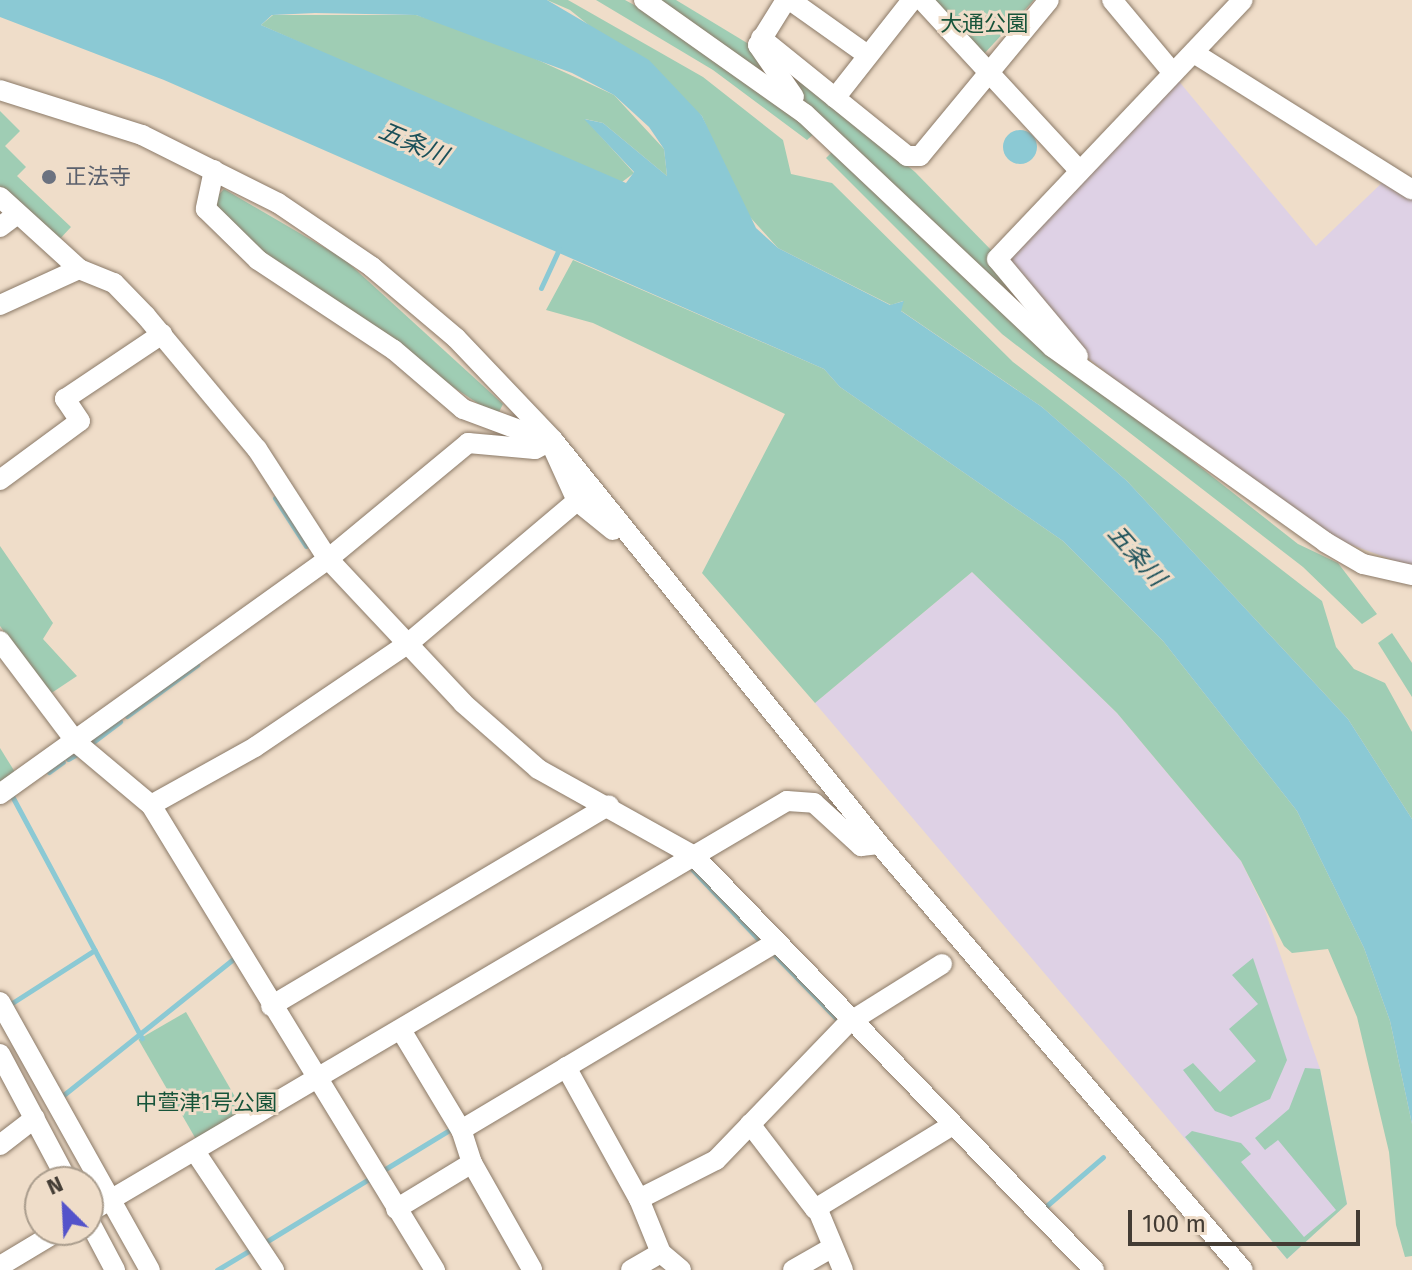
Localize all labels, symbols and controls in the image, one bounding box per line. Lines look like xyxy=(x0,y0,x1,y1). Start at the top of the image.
park label: 大通公園 xyxy=(940,11,1028,37)
water label: 五条川 xyxy=(374,117,452,171)
place label: 正法寺 xyxy=(65,164,131,190)
marker: 正法寺 xyxy=(40,168,58,186)
water label: 五条川 xyxy=(1101,520,1171,592)
park label: 中萱津1号公園 xyxy=(135,1090,277,1116)
north arrow xyxy=(24,1166,104,1246)
text: N xyxy=(43,1170,67,1201)
scale bar xyxy=(1132,1194,1364,1244)
text: 100 m xyxy=(1142,1210,1206,1238)

